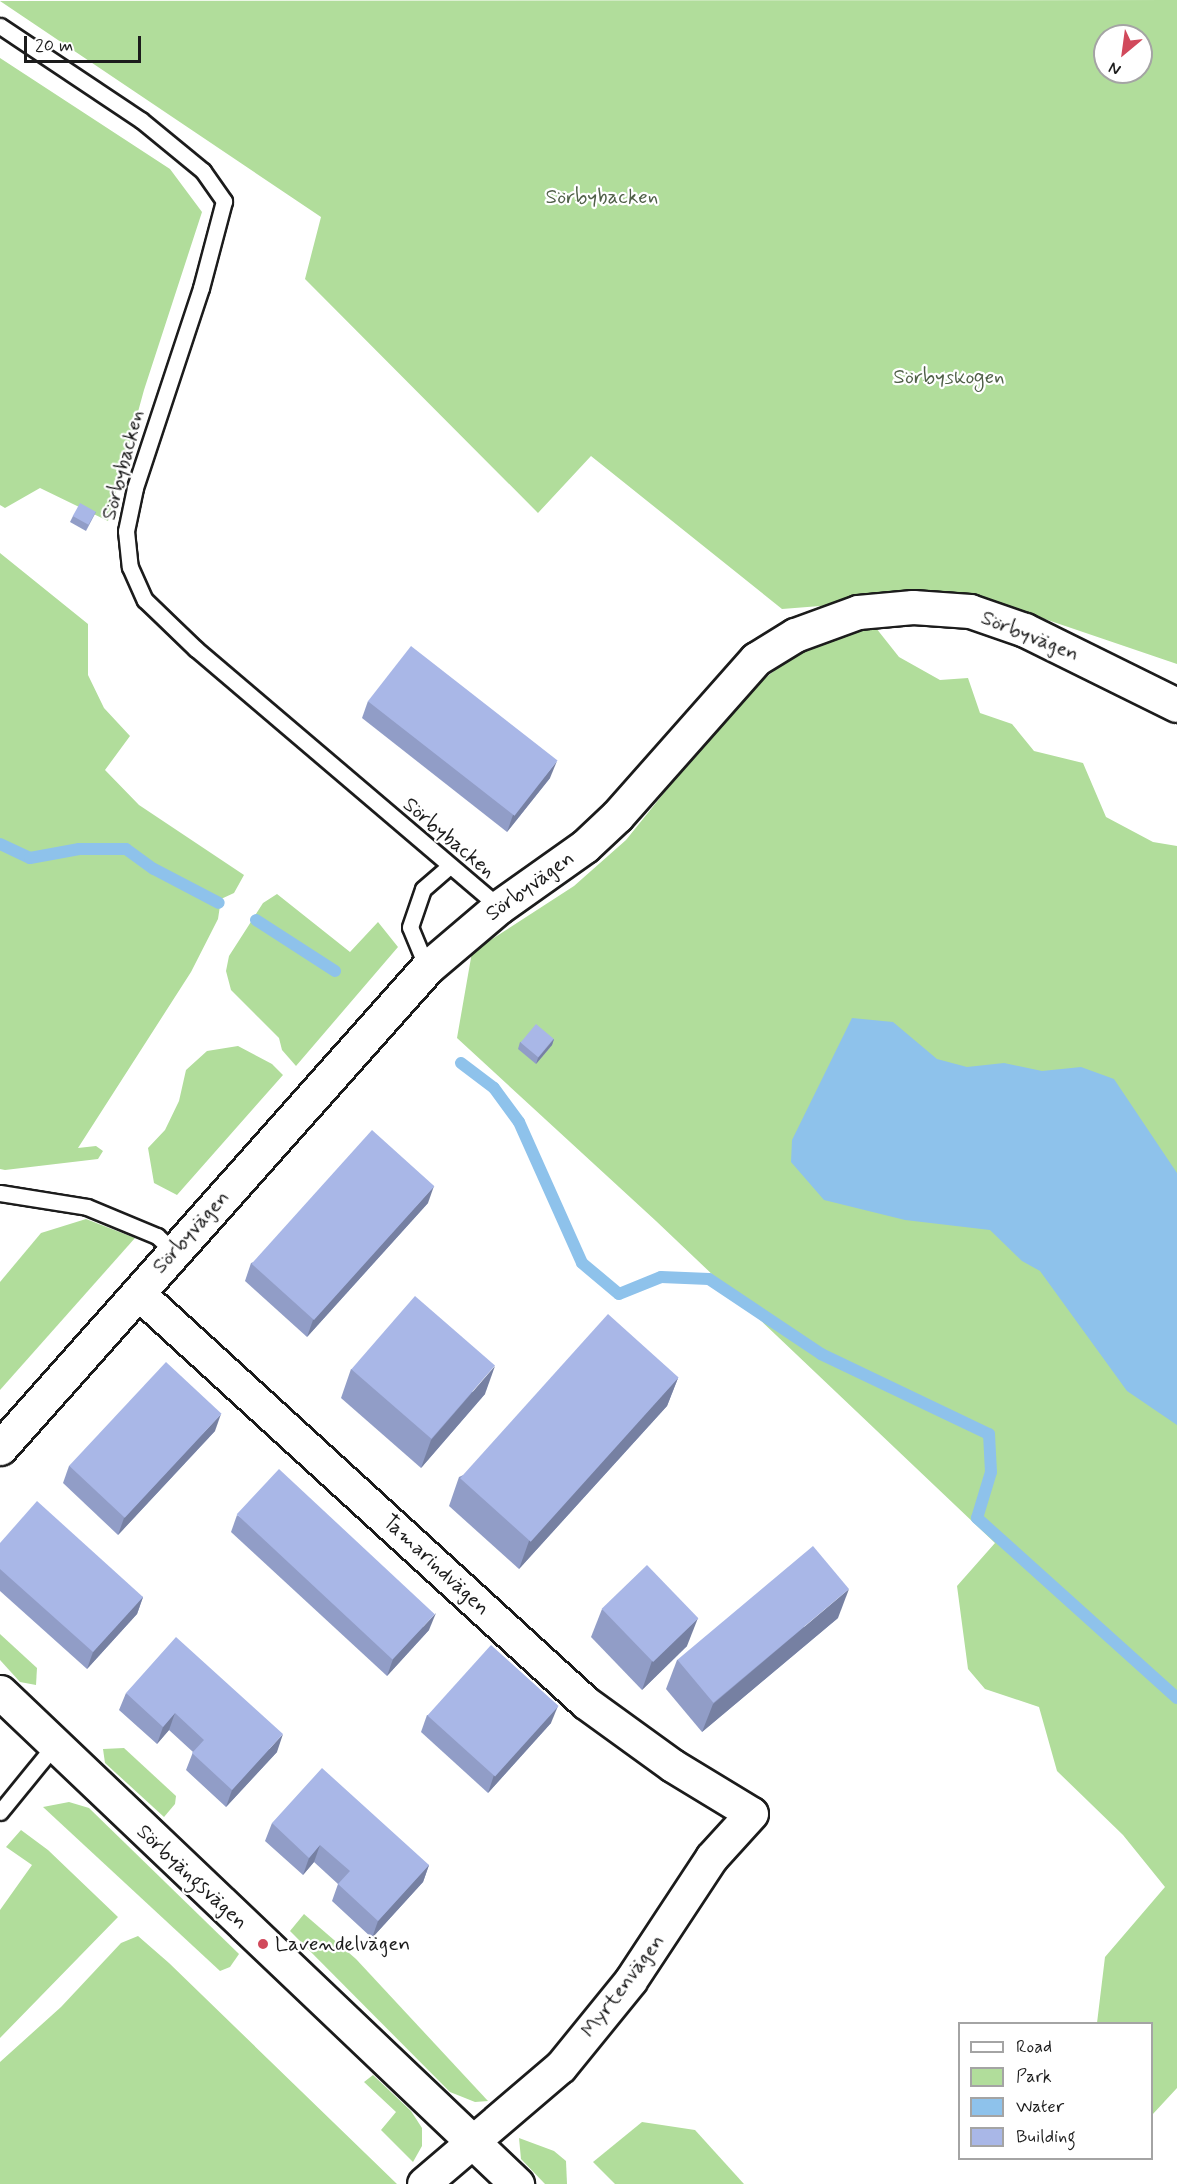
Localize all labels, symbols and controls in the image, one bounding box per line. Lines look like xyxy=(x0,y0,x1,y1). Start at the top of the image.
scale bar xyxy=(27,24,144,62)
north arrow xyxy=(1093,24,1153,84)
text: 20 m xyxy=(35,34,73,58)
text: N xyxy=(1105,57,1125,80)
park label: Sörbybacken xyxy=(546,184,658,210)
park label: Sörbyskogen xyxy=(893,364,1005,390)
street label: Sörbybacken xyxy=(96,407,150,523)
street label: Sörbyvägen xyxy=(977,605,1083,667)
street label: Sörbybacken xyxy=(398,792,500,884)
street label: Sörbyvägen xyxy=(481,845,579,927)
street label: Sörbyvägen xyxy=(147,1185,235,1279)
street label: Tamarindvägen xyxy=(377,1509,495,1621)
street label: Sörbyängsvägen xyxy=(131,1819,253,1935)
street label: Myrtenvägen xyxy=(576,1929,670,2043)
place label: Lavendelvägen xyxy=(275,1931,410,1957)
marker: Lavendelvägen xyxy=(256,1937,270,1951)
legend xyxy=(958,2022,1153,2160)
text: Road xyxy=(1016,2035,1052,2059)
text: Park xyxy=(1016,2065,1052,2089)
text: Water xyxy=(1016,2095,1064,2119)
text: Building xyxy=(1016,2125,1076,2149)

